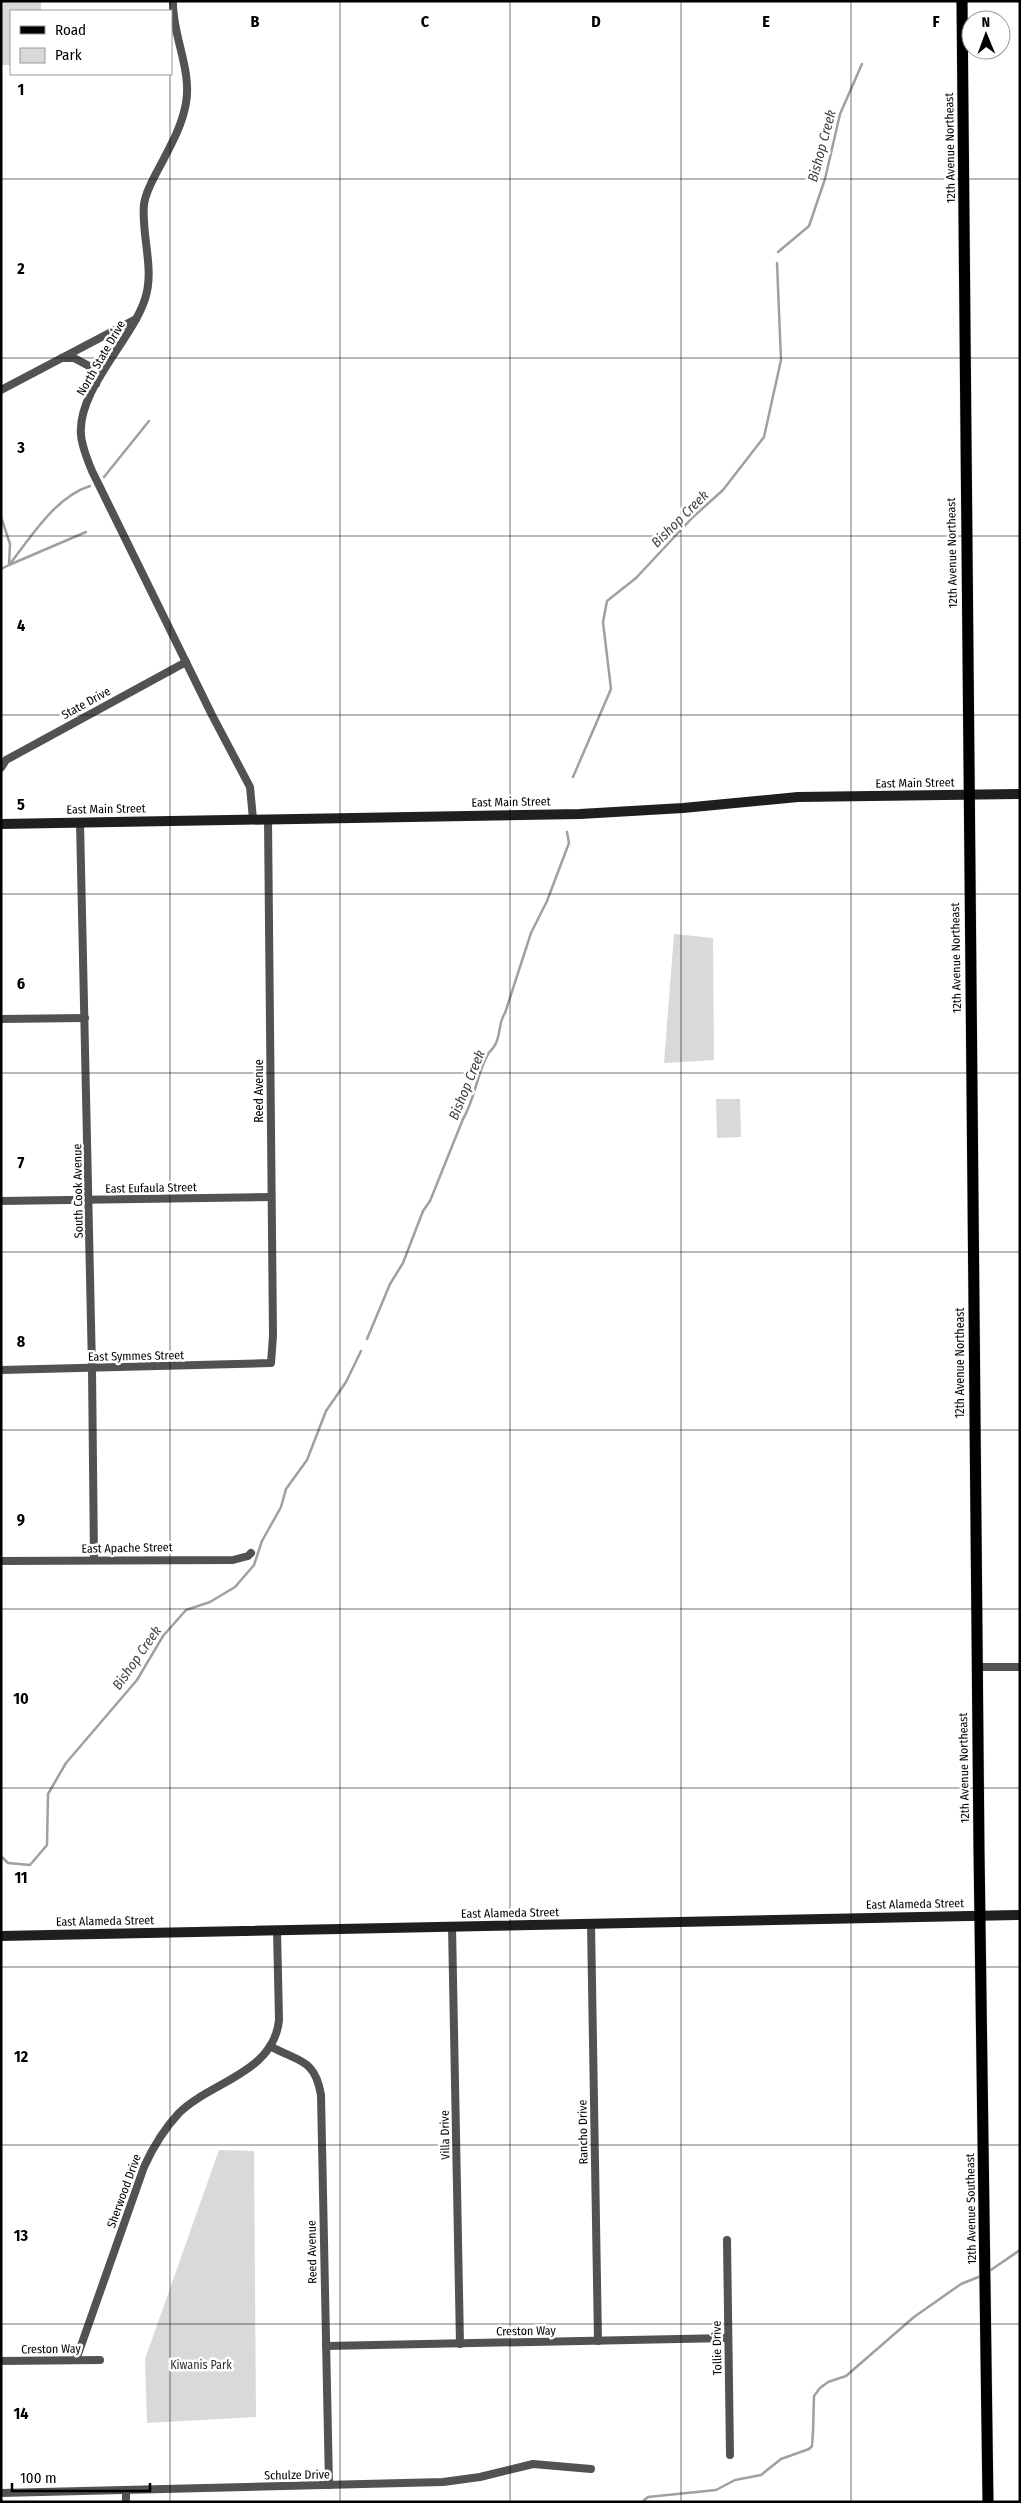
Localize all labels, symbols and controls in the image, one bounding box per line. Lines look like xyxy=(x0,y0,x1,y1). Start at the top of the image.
legend xyxy=(10,10,172,75)
north arrow xyxy=(961,10,1011,60)
text: B xyxy=(251,12,260,31)
text: C xyxy=(421,12,430,31)
text: D xyxy=(591,12,601,31)
text: E xyxy=(762,12,770,31)
text: F xyxy=(932,12,940,31)
text: N xyxy=(981,14,990,31)
text: Road xyxy=(55,21,86,39)
text: Park xyxy=(55,46,82,64)
text: 1 xyxy=(18,80,24,99)
street label: 12th Avenue Northeast xyxy=(942,93,958,203)
water label: Bishop Creek xyxy=(804,108,840,184)
text: 2 xyxy=(16,259,25,278)
street label: North State Drive xyxy=(74,318,128,398)
text: 3 xyxy=(16,438,25,457)
water label: Bishop Creek xyxy=(648,487,712,551)
street label: 12th Avenue Northeast xyxy=(944,498,960,608)
text: 4 xyxy=(17,616,25,635)
street label: State Drive xyxy=(59,684,113,722)
street label: East Main Street xyxy=(875,775,955,791)
street label: East Main Street xyxy=(471,794,551,810)
text: 5 xyxy=(17,795,25,814)
street label: East Main Street xyxy=(66,801,146,817)
street label: 12th Avenue Northeast xyxy=(948,903,964,1013)
text: 6 xyxy=(17,974,25,993)
water label: Bishop Creek xyxy=(445,1048,489,1122)
street label: Reed Avenue xyxy=(252,1059,266,1123)
street label: South Cook Avenue xyxy=(70,1144,86,1238)
text: 7 xyxy=(18,1153,25,1172)
street label: East Eufaula Street xyxy=(105,1180,197,1196)
street label: 12th Avenue Northeast xyxy=(953,1308,967,1418)
text: 8 xyxy=(17,1332,26,1351)
street label: East Symmes Street xyxy=(88,1348,184,1364)
text: 9 xyxy=(17,1510,25,1529)
street label: East Apache Street xyxy=(81,1540,173,1556)
water label: Bishop Creek xyxy=(109,1623,165,1693)
text: 10 xyxy=(13,1689,29,1708)
street label: 12th Avenue Northeast xyxy=(956,1713,972,1823)
text: 11 xyxy=(14,1868,28,1887)
street label: East Alameda Street xyxy=(866,1896,964,1912)
street label: East Alameda Street xyxy=(461,1905,559,1921)
street label: East Alameda Street xyxy=(56,1913,154,1929)
text: 12 xyxy=(14,2047,29,2066)
street label: Rancho Drive xyxy=(575,2100,591,2164)
street label: Villa Drive xyxy=(438,2110,452,2160)
street label: Sherwood Drive xyxy=(104,2152,144,2230)
street label: 12th Avenue Southeast xyxy=(963,2153,979,2265)
street label: Reed Avenue xyxy=(304,2220,320,2284)
text: 13 xyxy=(14,2226,29,2245)
street label: Tollie Drive xyxy=(710,2320,724,2375)
street label: Creston Way xyxy=(496,2323,557,2339)
street label: Creston Way xyxy=(21,2341,82,2357)
park label: Kiwanis Park xyxy=(170,2358,232,2372)
text: 14 xyxy=(14,2404,29,2423)
scale bar xyxy=(12,2460,150,2492)
street label: Schulze Drive xyxy=(264,2467,330,2483)
text: 100 m xyxy=(20,2469,57,2487)

